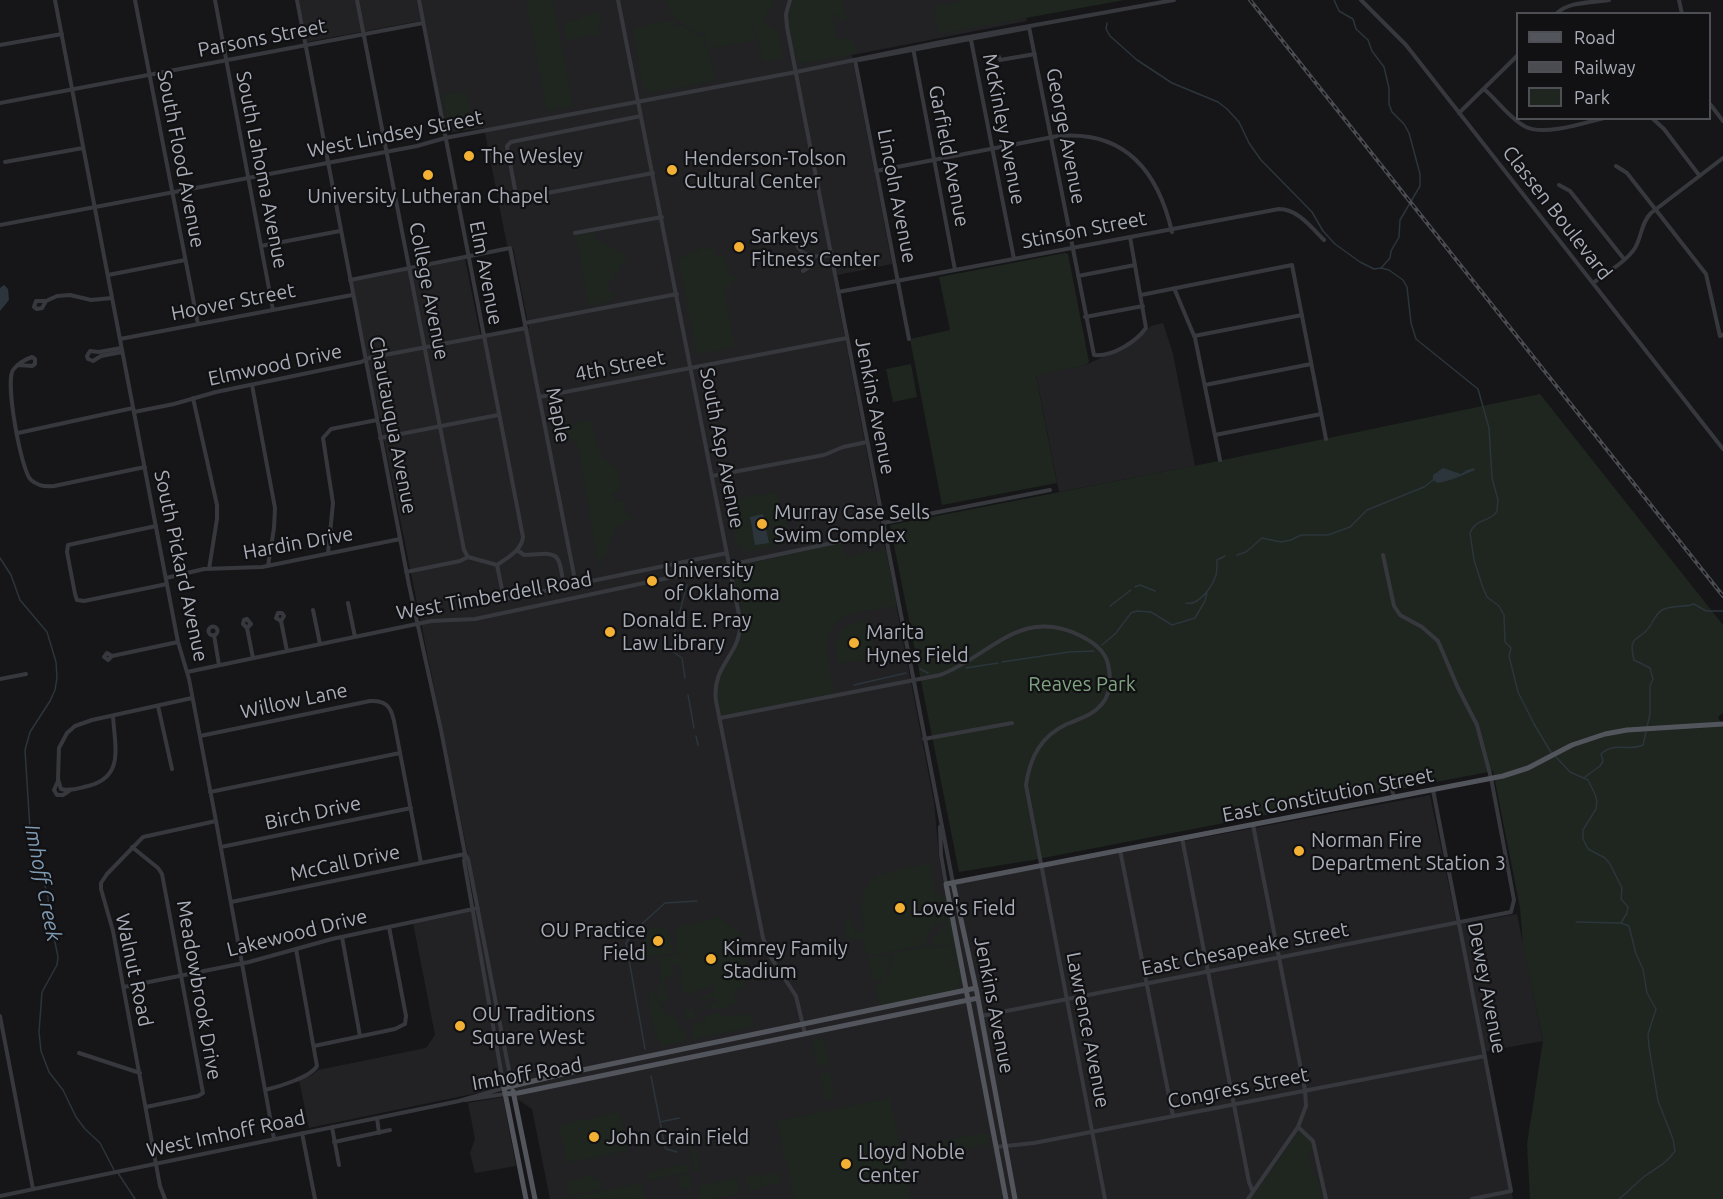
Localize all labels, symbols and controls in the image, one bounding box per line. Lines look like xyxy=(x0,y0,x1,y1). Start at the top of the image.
legend xyxy=(1516,12,1711,120)
street label: Parsons Street xyxy=(196,14,328,62)
text: Road xyxy=(1574,27,1616,47)
street label: McKinley Avenue xyxy=(978,51,1030,207)
text: Railway xyxy=(1574,57,1635,77)
street label: George Avenue xyxy=(1041,66,1091,206)
street label: South Flood Avenue xyxy=(152,68,210,250)
street label: South Lahoma Avenue xyxy=(231,69,293,271)
street label: Garfield Avenue xyxy=(924,83,974,229)
text: Park xyxy=(1574,87,1610,107)
street label: West Lindsey Street xyxy=(305,105,485,163)
street label: Lincoln Avenue xyxy=(872,127,922,265)
street label: Classen Boulevard xyxy=(1497,141,1617,285)
place label: The Wesley xyxy=(481,144,583,168)
place label: Henderson-Tolson Cultural Center xyxy=(684,146,846,193)
marker: The Wesley xyxy=(462,149,476,163)
marker: Henderson-Tolson Cultural Center xyxy=(665,163,679,177)
marker: University Lutheran Chapel xyxy=(421,168,435,182)
place label: University Lutheran Chapel xyxy=(307,184,549,208)
street label: Stinson Street xyxy=(1019,206,1149,254)
street label: Elm Avenue xyxy=(464,219,508,327)
street label: College Avenue xyxy=(404,220,454,362)
place label: Sarkeys Fitness Center xyxy=(751,224,880,271)
marker: Sarkeys Fitness Center xyxy=(732,240,746,254)
street label: Hoover Street xyxy=(169,278,297,326)
street label: Chautauqua Avenue xyxy=(364,334,422,516)
street label: Jenkins Avenue xyxy=(850,335,900,477)
street label: Elmwood Drive xyxy=(206,339,344,391)
street label: 4th Street xyxy=(573,346,667,386)
street label: South Asp Avenue xyxy=(695,366,749,530)
street label: Maple xyxy=(541,385,575,445)
street label: South Pickard Avenue xyxy=(149,468,213,664)
place label: Murray Case Sells Swim Complex xyxy=(774,500,930,547)
marker: Murray Case Sells Swim Complex xyxy=(755,517,769,531)
street label: Hardin Drive xyxy=(241,521,355,565)
place label: University of Oklahoma xyxy=(664,558,780,605)
street label: West Timberdell Road xyxy=(394,567,594,625)
marker: University of Oklahoma xyxy=(645,574,659,588)
place label: Donald E. Pray Law Library xyxy=(622,608,751,655)
place label: Marita Hynes Field xyxy=(866,620,969,667)
marker: Donald E. Pray Law Library xyxy=(603,625,617,639)
marker: Marita Hynes Field xyxy=(847,636,861,650)
park label: Reaves Park xyxy=(1028,672,1136,696)
street label: Willow Lane xyxy=(238,678,350,724)
street label: East Constitution Street xyxy=(1220,763,1436,827)
street label: Birch Drive xyxy=(263,791,363,835)
water label: Imhoff Creek xyxy=(19,822,67,944)
place label: Norman Fire Department Station 3 xyxy=(1311,828,1506,875)
street label: McCall Drive xyxy=(288,840,402,886)
marker: Norman Fire Department Station 3 xyxy=(1292,844,1306,858)
place label: Love's Field xyxy=(912,896,1016,920)
street label: Meadowbrook Drive xyxy=(171,898,227,1082)
marker: Love's Field xyxy=(893,901,907,915)
street label: Lakewood Drive xyxy=(224,904,370,962)
street label: Walnut Road xyxy=(110,911,158,1029)
street label: East Chesapeake Street xyxy=(1139,917,1351,981)
place label: OU Practice Field xyxy=(540,918,646,965)
street label: Dewey Avenue xyxy=(1463,920,1511,1056)
marker: OU Practice Field xyxy=(651,934,665,948)
street label: Jenkins Avenue xyxy=(969,934,1019,1076)
place label: Kimrey Family Stadium xyxy=(723,936,848,983)
street label: Lawrence Avenue xyxy=(1061,950,1115,1110)
marker: Kimrey Family Stadium xyxy=(704,952,718,966)
place label: OU Traditions Square West xyxy=(472,1002,595,1049)
marker: OU Traditions Square West xyxy=(453,1019,467,1033)
street label: Imhoff Road xyxy=(470,1053,584,1095)
street label: Congress Street xyxy=(1165,1063,1311,1113)
street label: West Imhoff Road xyxy=(144,1105,308,1163)
place label: John Crain Field xyxy=(606,1125,749,1149)
marker: John Crain Field xyxy=(587,1130,601,1144)
place label: Lloyd Noble Center xyxy=(858,1140,965,1187)
marker: Lloyd Noble Center xyxy=(839,1157,853,1171)

